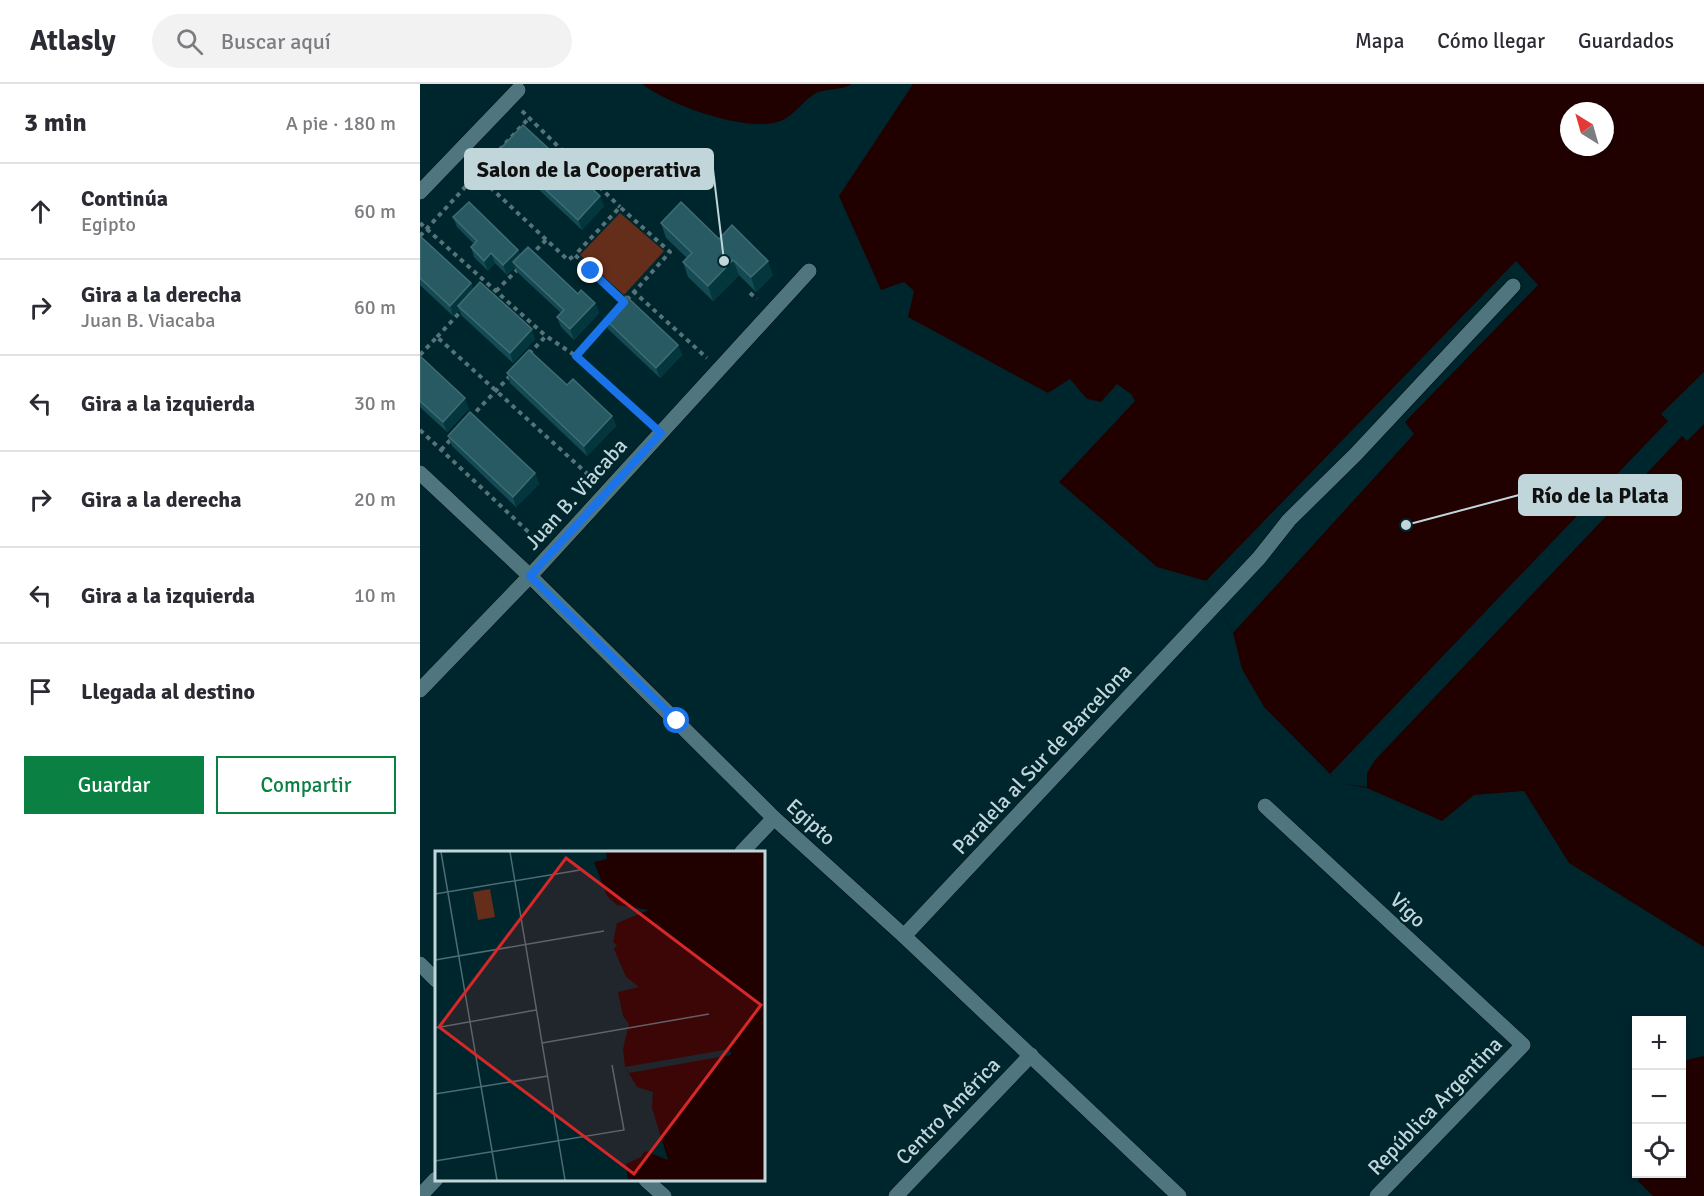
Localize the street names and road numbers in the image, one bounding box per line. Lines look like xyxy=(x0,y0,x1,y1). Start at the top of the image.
street label: Juan B. Viacaba xyxy=(519,433,633,555)
street label: Paralela al Sur de Barcelona xyxy=(947,658,1137,860)
street label: Egipto xyxy=(781,793,841,851)
street label: Vigo xyxy=(1385,887,1431,933)
street label: República Argentina xyxy=(1362,1031,1508,1181)
street label: Centro América xyxy=(890,1052,1006,1170)

